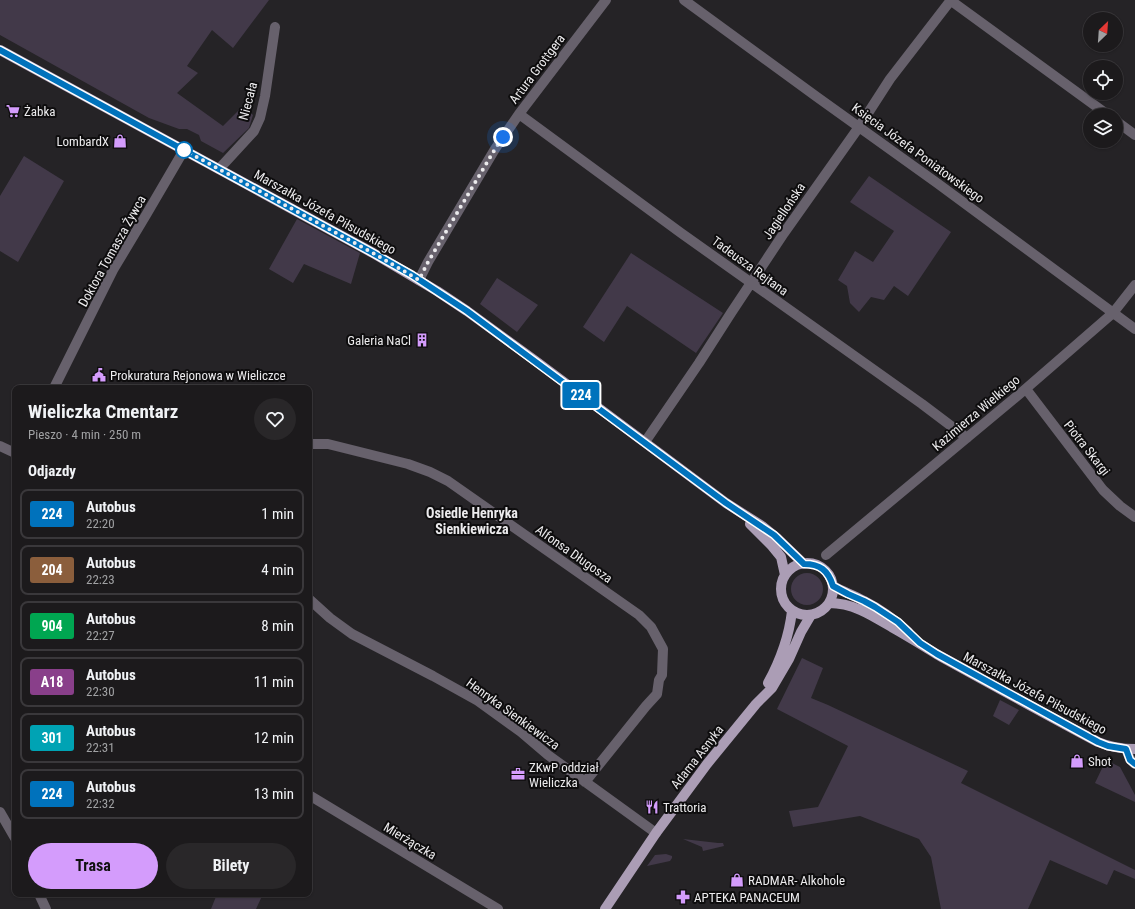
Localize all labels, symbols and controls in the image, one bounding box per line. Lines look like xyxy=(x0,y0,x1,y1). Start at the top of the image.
north arrow xyxy=(1083,12,1123,52)
map controls xyxy=(1083,12,1123,148)
street label: Artura Grottgera xyxy=(506,31,568,107)
button: locate xyxy=(1083,60,1123,100)
street label: Niecała xyxy=(236,80,260,122)
street label: Księcia Józefa Poniatowskiego xyxy=(849,100,987,206)
supermarket icon: Żabka xyxy=(5,103,21,119)
place label: Żabka xyxy=(24,104,56,119)
button: layers xyxy=(1083,108,1123,148)
your location xyxy=(493,127,513,147)
shop icon: LombardX xyxy=(112,133,128,149)
place label: LombardX xyxy=(56,134,109,149)
unlabelled marker xyxy=(175,141,193,159)
street label: Marszałka Józefa Piłsudskiego xyxy=(251,167,399,257)
street label: Jagiellońska xyxy=(760,180,808,242)
street label: Doktora Tomasza Żywca xyxy=(75,193,149,309)
street label: Tadeusza Rejtana xyxy=(709,233,791,299)
building icon: Galeria NaCl xyxy=(414,332,430,348)
place label: Galeria NaCl xyxy=(347,333,411,348)
public building icon: Prokuratura Rejonowa w Wieliczce xyxy=(91,367,107,383)
place label: Prokuratura Rejonowa w Wieliczce xyxy=(110,368,286,383)
street label: Kazimierza Wielkiego xyxy=(929,372,1023,454)
line badge: 224 xyxy=(558,382,604,408)
text: 224 xyxy=(570,387,592,403)
button: heart xyxy=(254,398,296,440)
text: Wieliczka Cmentarz xyxy=(28,400,178,423)
street label: Piotra Skargi xyxy=(1061,418,1113,478)
text: Pieszo · 4 min · 250 m xyxy=(28,427,141,442)
text: Odjazdy xyxy=(28,462,76,480)
text: Autobus xyxy=(86,498,136,516)
text: 1 min xyxy=(261,505,294,523)
district label: Osiedle Henryka Sienkiewicza xyxy=(426,505,518,537)
text: 224 xyxy=(41,506,63,522)
text: 22:20 xyxy=(86,516,115,531)
street label: Alfonsa Długosza xyxy=(533,522,615,586)
text: Autobus xyxy=(86,554,136,572)
text: 4 min xyxy=(261,561,294,579)
text: 204 xyxy=(41,562,63,578)
text: 22:23 xyxy=(86,572,115,587)
text: Autobus xyxy=(86,610,136,628)
text: 8 min xyxy=(261,617,294,635)
text: 904 xyxy=(41,618,63,634)
text: 22:27 xyxy=(86,628,115,643)
street label: Marszałka Józefa Piłsudskiego xyxy=(961,649,1109,737)
text: Autobus xyxy=(86,666,136,684)
text: 11 min xyxy=(254,673,294,691)
text: A18 xyxy=(41,674,63,690)
street label: Henryka Sienkiewicza xyxy=(464,675,562,753)
text: 22:30 xyxy=(86,684,115,699)
text: Autobus xyxy=(86,722,136,740)
street label: Adama Asnyka xyxy=(668,722,726,792)
text: 12 min xyxy=(254,729,294,747)
text: 301 xyxy=(41,730,63,746)
text: 22:31 xyxy=(86,740,115,755)
shop icon: Shot xyxy=(1069,753,1085,769)
place label: Shot xyxy=(1088,754,1112,769)
place label: ZKwP oddział Wieliczka xyxy=(529,760,599,790)
office icon: ZKwP oddział Wieliczka xyxy=(510,766,526,782)
text: Autobus xyxy=(86,778,136,796)
text: 13 min xyxy=(254,785,294,803)
text: 224 xyxy=(41,786,63,802)
text: 22:32 xyxy=(86,796,115,811)
restaurant icon: Trattoria xyxy=(644,799,660,815)
place label: Trattoria xyxy=(663,800,707,815)
street label: Mierżączka xyxy=(381,819,439,863)
button: Trasa xyxy=(28,843,158,889)
button: Bilety xyxy=(166,843,296,889)
shop icon: RADMAR- Alkohole xyxy=(729,872,745,888)
place label: RADMAR- Alkohole xyxy=(748,873,845,888)
pharmacy icon: APTEKA PANACEUM xyxy=(675,889,691,905)
place label: APTEKA PANACEUM xyxy=(694,890,800,905)

